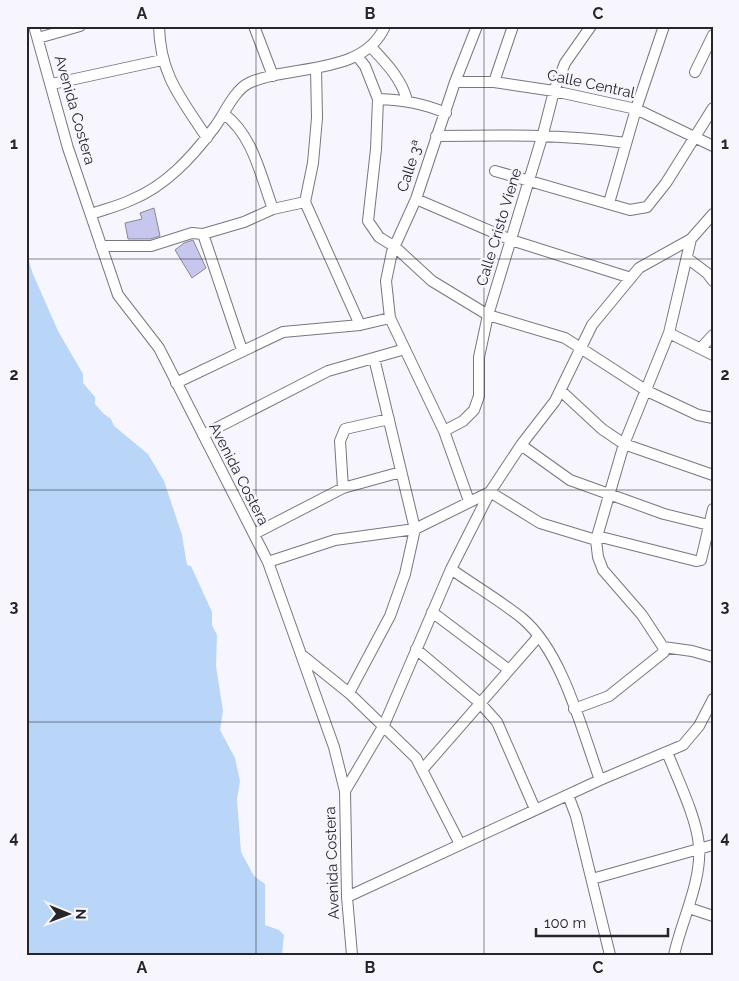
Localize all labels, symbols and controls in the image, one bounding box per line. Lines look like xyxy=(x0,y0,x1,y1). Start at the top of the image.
text: A xyxy=(137,4,148,23)
text: B xyxy=(365,4,376,23)
text: C xyxy=(593,4,604,23)
street label: Avenida Costera xyxy=(51,53,99,167)
street label: Calle Central xyxy=(545,66,638,102)
text: 1 xyxy=(10,134,18,153)
text: 1 xyxy=(721,134,729,153)
street label: Calle 3ª xyxy=(393,138,427,194)
street label: Calle Cristo Viene xyxy=(473,166,526,288)
text: 2 xyxy=(9,365,19,384)
text: 2 xyxy=(720,365,730,384)
street label: Avenida Costera xyxy=(205,420,273,528)
text: 3 xyxy=(10,597,19,616)
text: 3 xyxy=(721,597,730,616)
street label: Avenida Costera xyxy=(321,806,343,920)
text: 4 xyxy=(9,828,19,847)
text: 4 xyxy=(720,828,730,847)
north arrow xyxy=(42,888,92,938)
scale bar xyxy=(536,906,669,938)
text: N xyxy=(73,909,89,920)
text: 100 m xyxy=(544,914,586,932)
text: A xyxy=(137,958,148,977)
text: B xyxy=(365,958,376,977)
text: C xyxy=(593,958,604,977)

